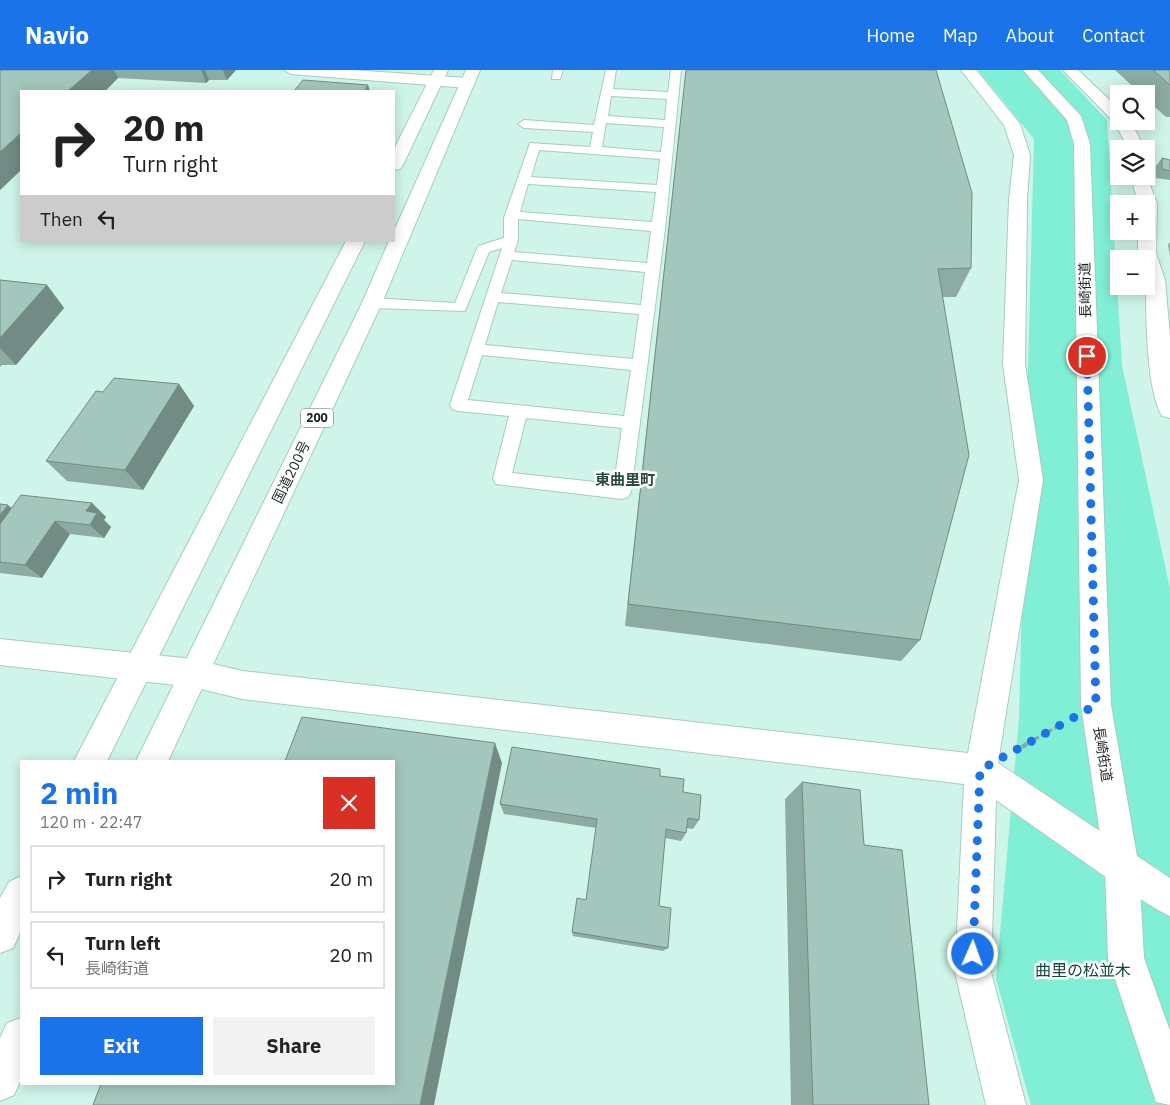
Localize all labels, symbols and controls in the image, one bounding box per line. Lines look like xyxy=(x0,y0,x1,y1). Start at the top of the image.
text: Navio xyxy=(25,19,89,51)
text: Home xyxy=(867,24,915,47)
text: Map xyxy=(943,24,978,47)
text: About xyxy=(1006,24,1054,47)
text: Contact xyxy=(1082,24,1145,47)
map controls xyxy=(1110,85,1155,295)
button: search xyxy=(1110,85,1155,130)
text: 20 m xyxy=(123,105,205,151)
icon: right xyxy=(40,110,105,175)
button: layers xyxy=(1110,140,1155,185)
text: Turn right xyxy=(123,149,218,178)
button: + xyxy=(1110,195,1155,240)
icon: left xyxy=(93,205,121,233)
text: Then xyxy=(40,207,83,231)
button: − xyxy=(1110,250,1155,295)
street label: 長崎街道 xyxy=(1076,262,1094,318)
pin xyxy=(1066,335,1108,377)
icon: arrive xyxy=(1073,342,1101,370)
road number: 200 xyxy=(301,408,333,428)
street label: 国道200号 xyxy=(268,438,314,506)
district label: 東曲里町 xyxy=(595,470,655,489)
street label: 長崎街道 xyxy=(1090,725,1116,783)
text: 2 min xyxy=(40,773,118,812)
button: close xyxy=(323,777,375,829)
text: 120 m · 22:47 xyxy=(40,812,142,832)
icon: right xyxy=(42,865,70,893)
text: Turn right xyxy=(85,867,172,891)
text: 20 m xyxy=(329,867,373,891)
position arrow xyxy=(946,927,998,979)
text: Turn left xyxy=(85,931,161,955)
icon: left xyxy=(42,941,70,969)
text: 20 m xyxy=(329,943,373,967)
text: 長崎街道 xyxy=(85,958,149,978)
park label: 曲里の松並木 xyxy=(1035,960,1131,980)
button: Exit xyxy=(40,1017,203,1075)
button: Share xyxy=(213,1017,375,1075)

